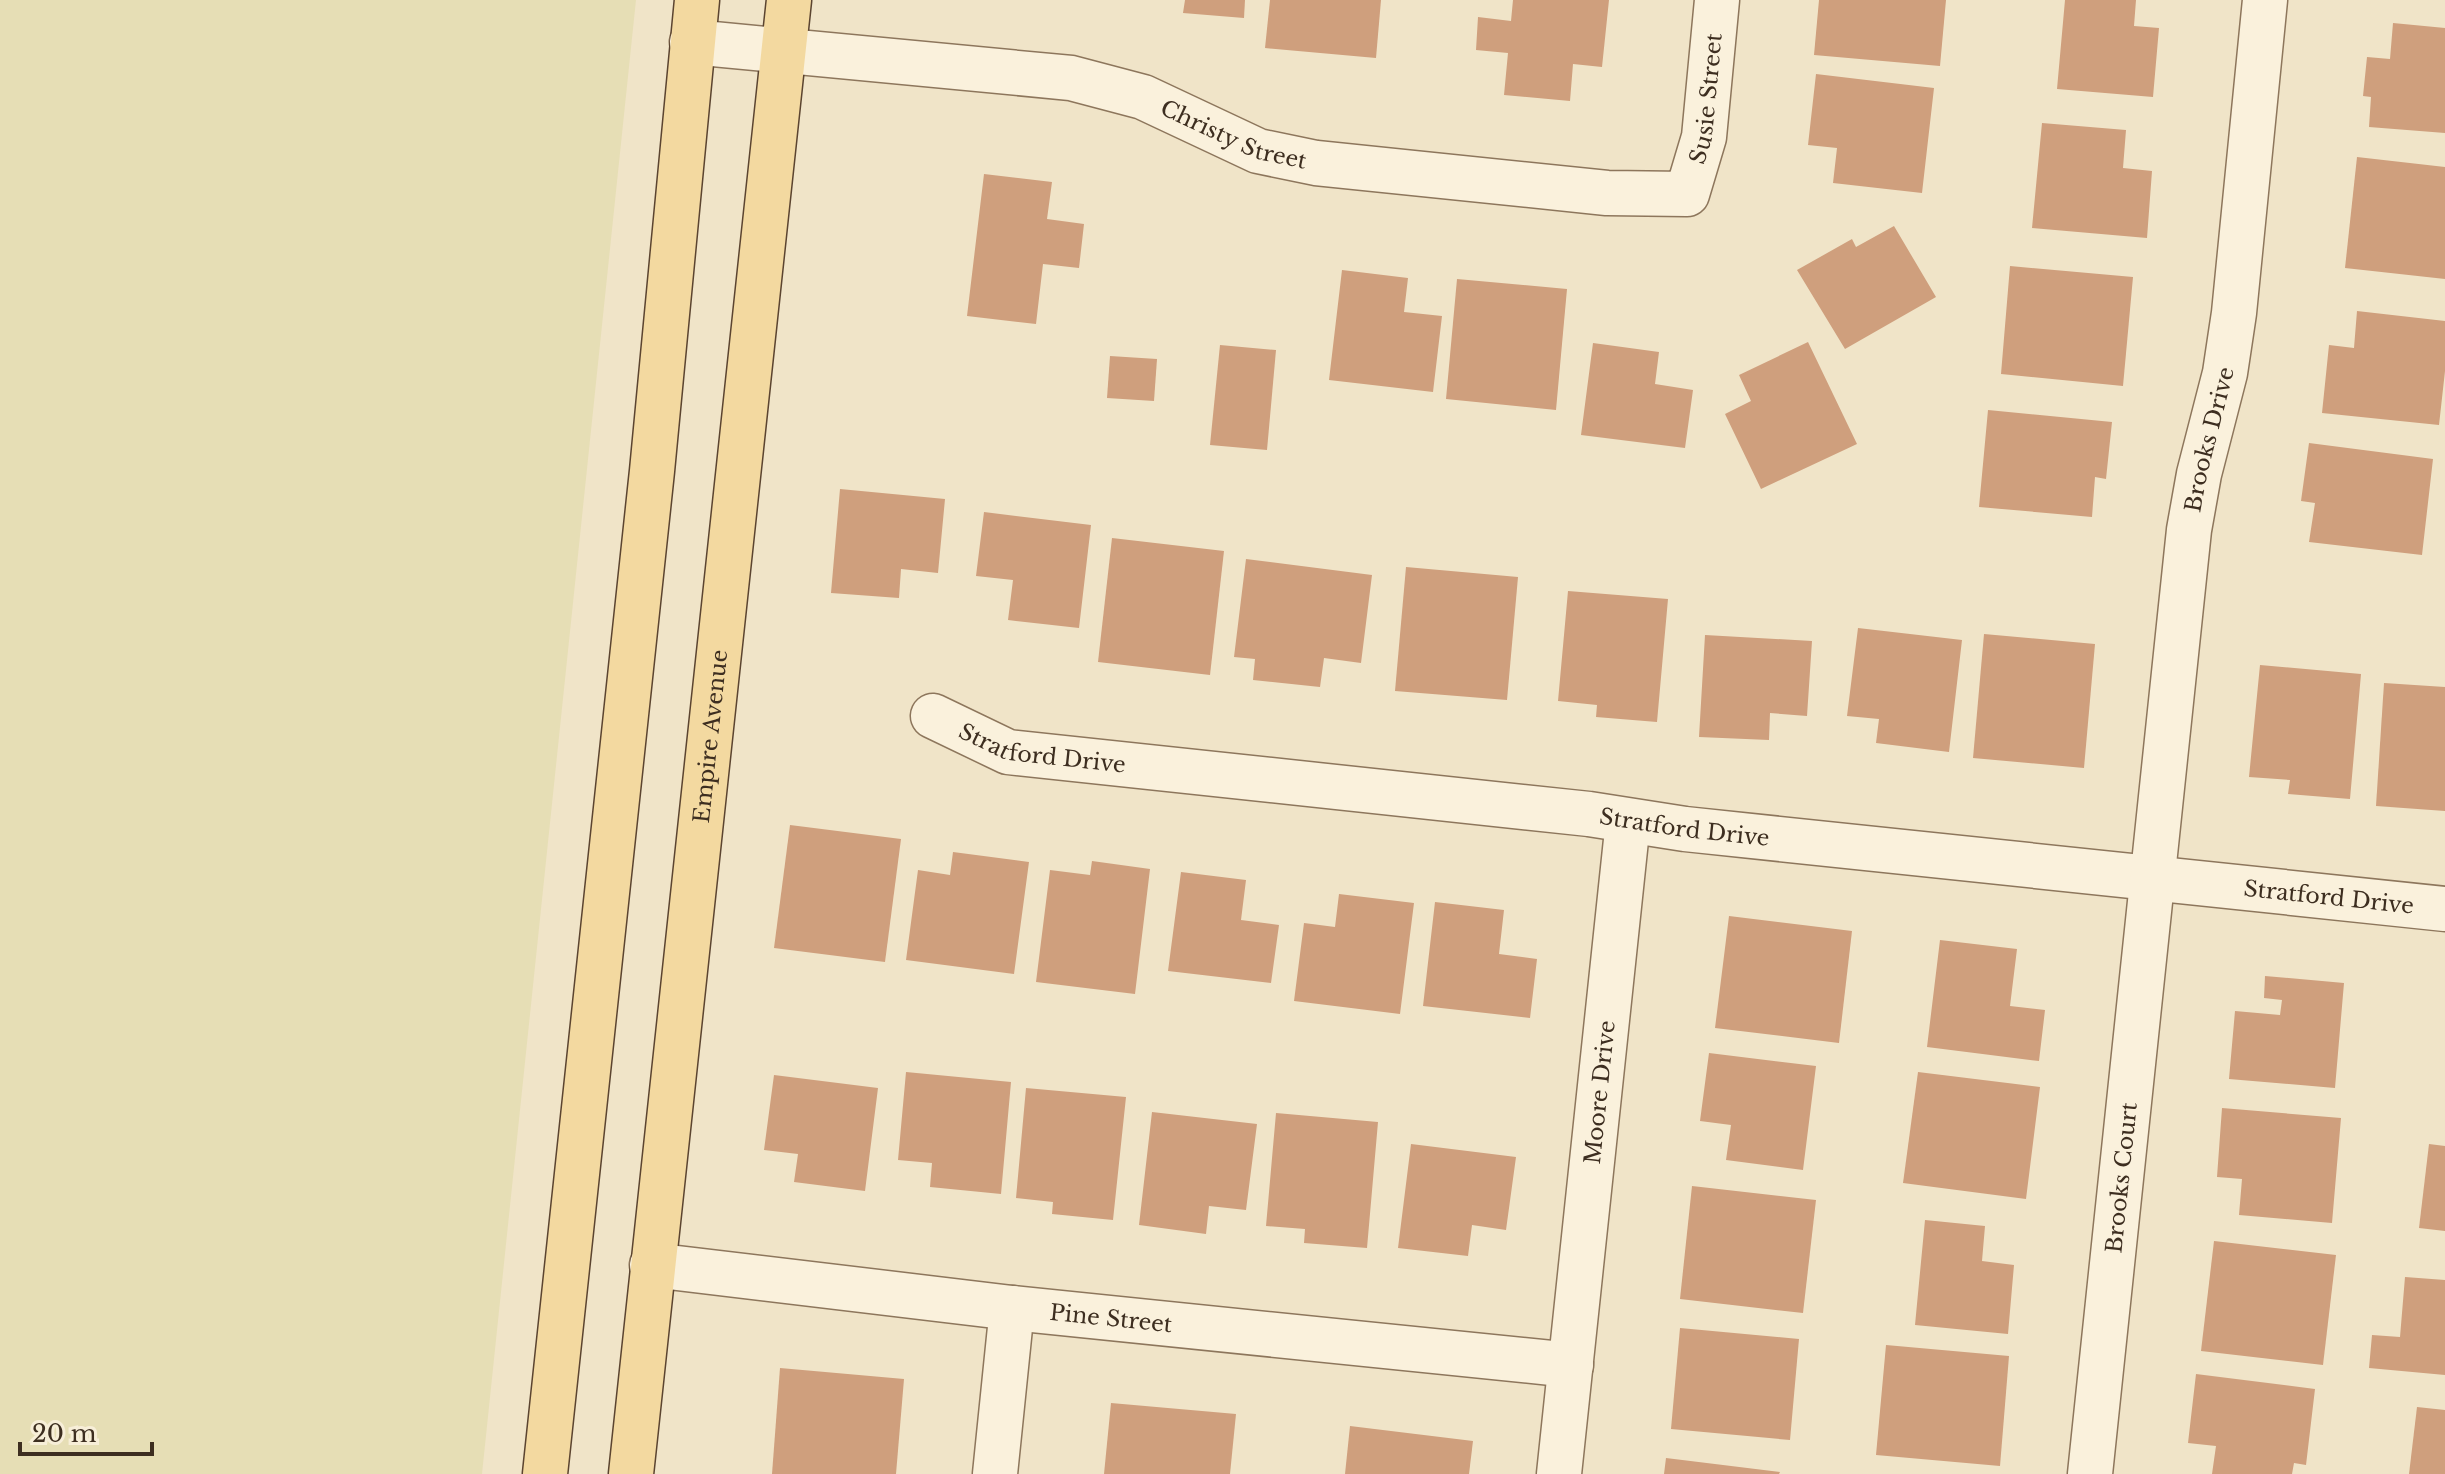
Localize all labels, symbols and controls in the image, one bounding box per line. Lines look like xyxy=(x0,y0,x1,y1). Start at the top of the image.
street label: Susie Street xyxy=(1683,31,1727,167)
street label: Christy Street xyxy=(1157,94,1310,174)
street label: Brooks Drive xyxy=(2179,364,2240,514)
street label: Empire Avenue xyxy=(687,648,733,824)
street label: Stratford Drive xyxy=(955,717,1127,778)
street label: Stratford Drive xyxy=(1598,802,1771,851)
street label: Stratford Drive xyxy=(2242,874,2415,919)
street label: Moore Drive xyxy=(1578,1019,1620,1165)
street label: Brooks Court xyxy=(2100,1100,2142,1254)
street label: Pine Street xyxy=(1048,1298,1174,1338)
scale bar xyxy=(20,1406,152,1456)
text: 20 m xyxy=(32,1419,97,1448)

